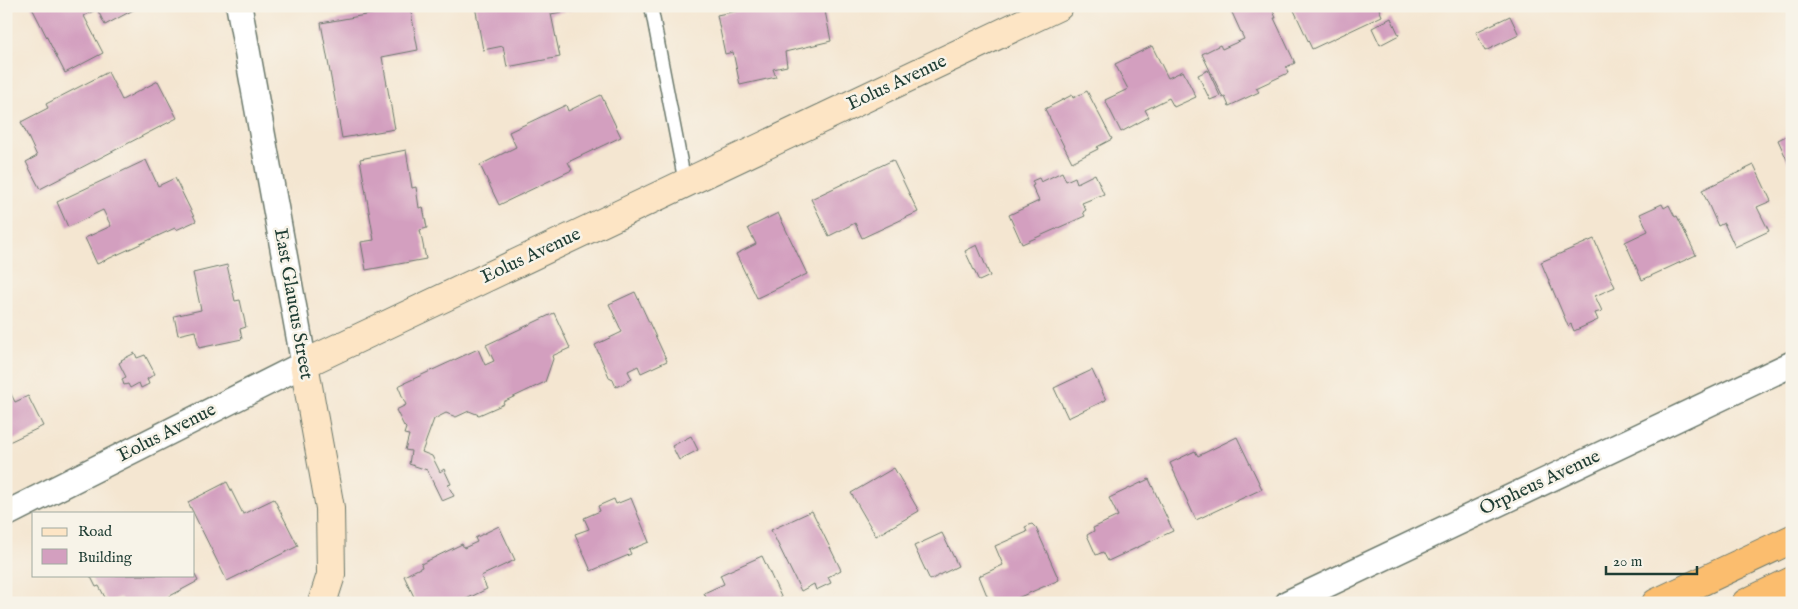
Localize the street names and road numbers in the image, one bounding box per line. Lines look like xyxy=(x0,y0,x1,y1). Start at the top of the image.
street label: Eolus Avenue xyxy=(843,49,951,117)
street label: Eolus Avenue xyxy=(477,222,585,290)
street label: East Glaucus Street xyxy=(268,227,318,382)
street label: Eolus Avenue xyxy=(114,398,220,468)
street label: Orpheus Avenue xyxy=(1476,444,1604,521)

